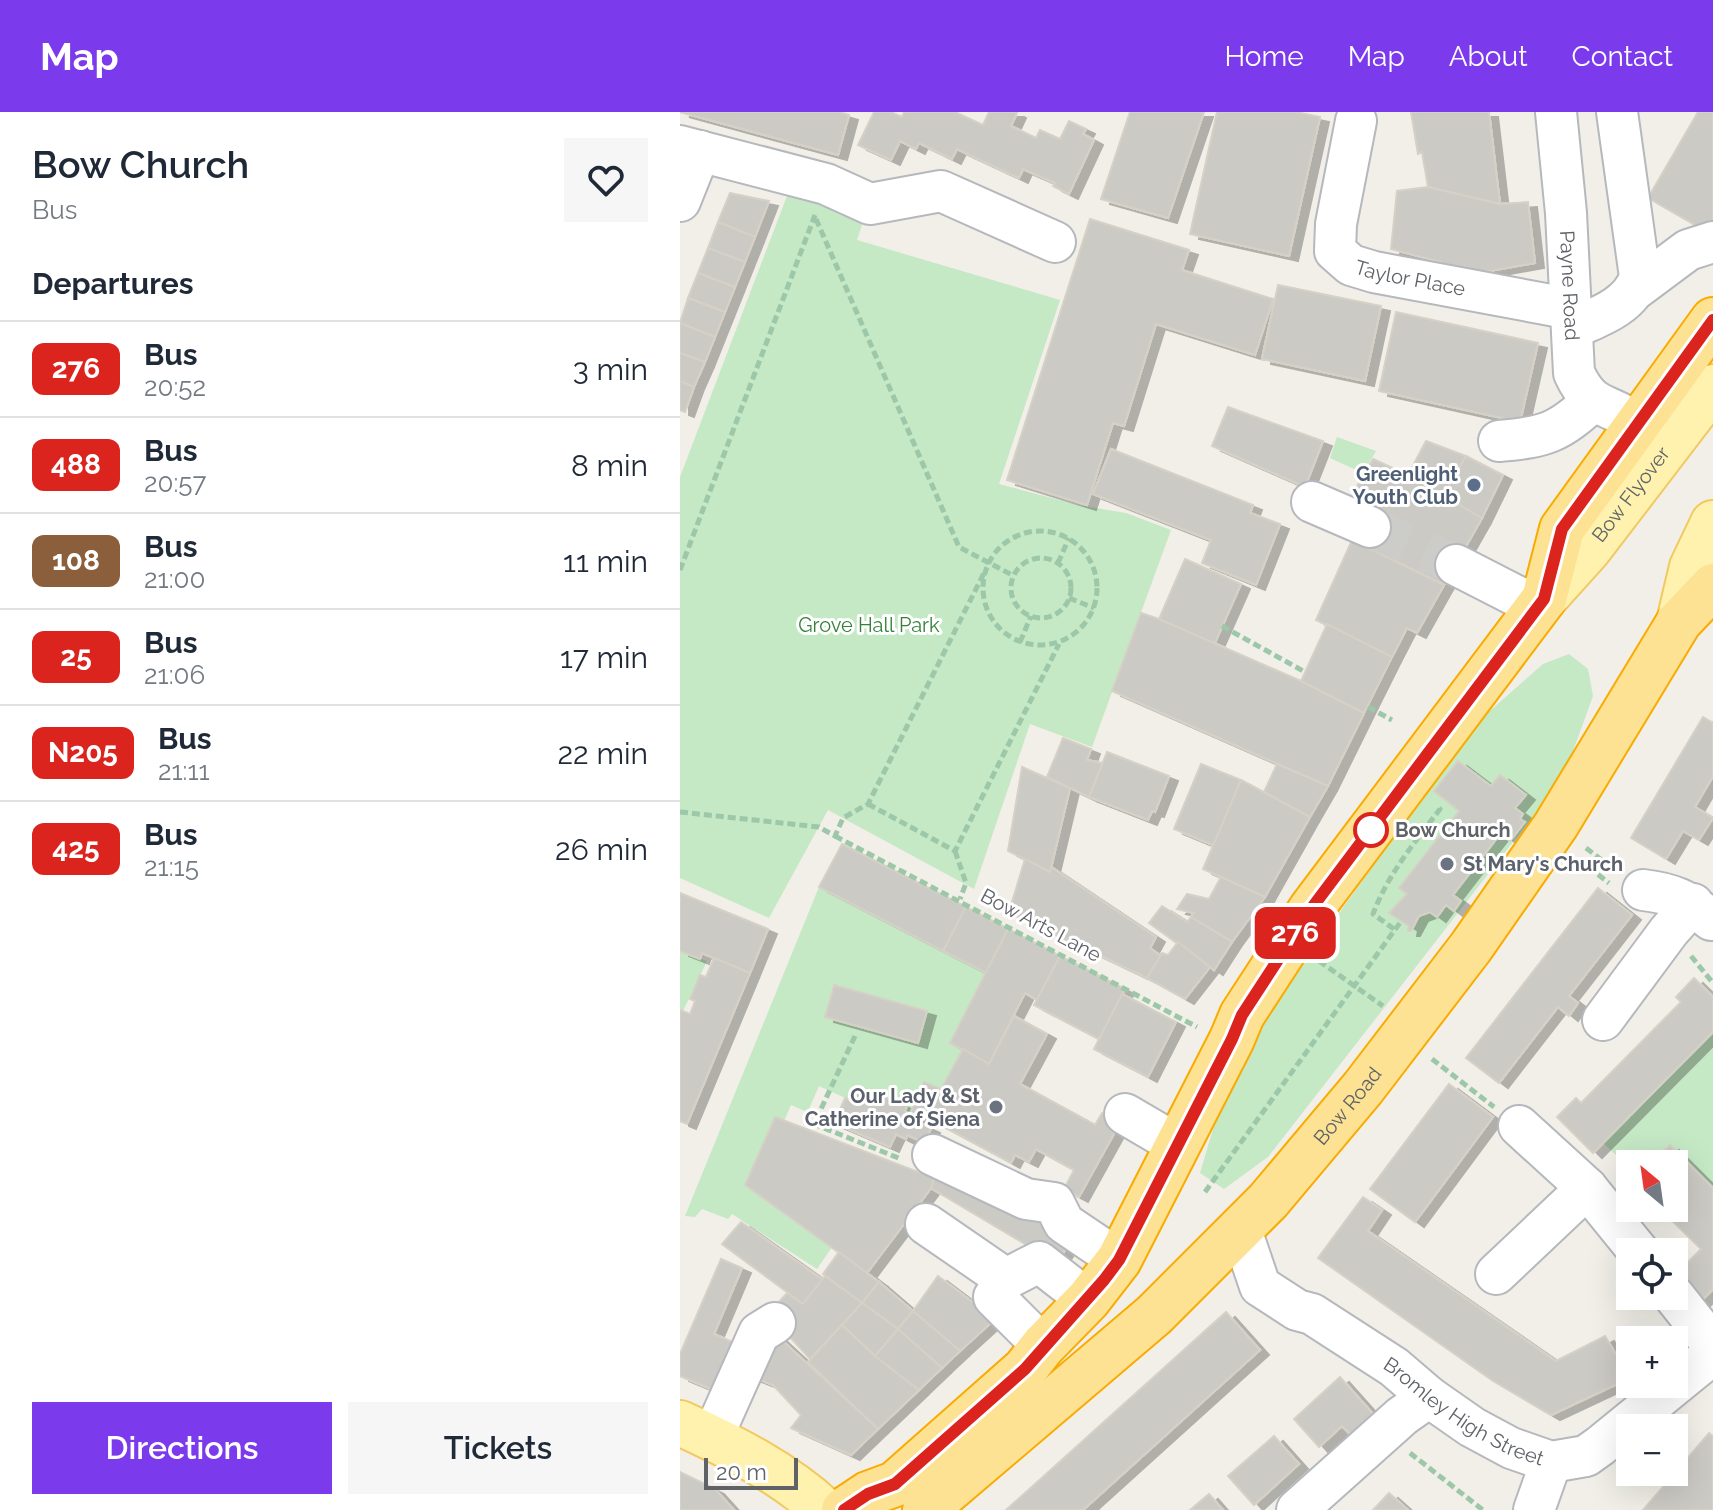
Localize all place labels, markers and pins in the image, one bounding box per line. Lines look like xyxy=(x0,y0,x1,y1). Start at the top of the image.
place label: Greenlight Youth Club xyxy=(1353,462,1458,509)
marker: Greenlight Youth Club xyxy=(1465,476,1483,494)
marker: Bow Church xyxy=(1354,813,1388,847)
place label: Bow Church xyxy=(1395,818,1511,842)
place label: St Mary's Church xyxy=(1463,852,1623,876)
marker: St Mary's Church xyxy=(1438,855,1456,873)
place label: Our Lady & St Catherine of Siena xyxy=(805,1084,980,1131)
marker: Our Lady & St Catherine of Siena xyxy=(987,1098,1005,1116)

